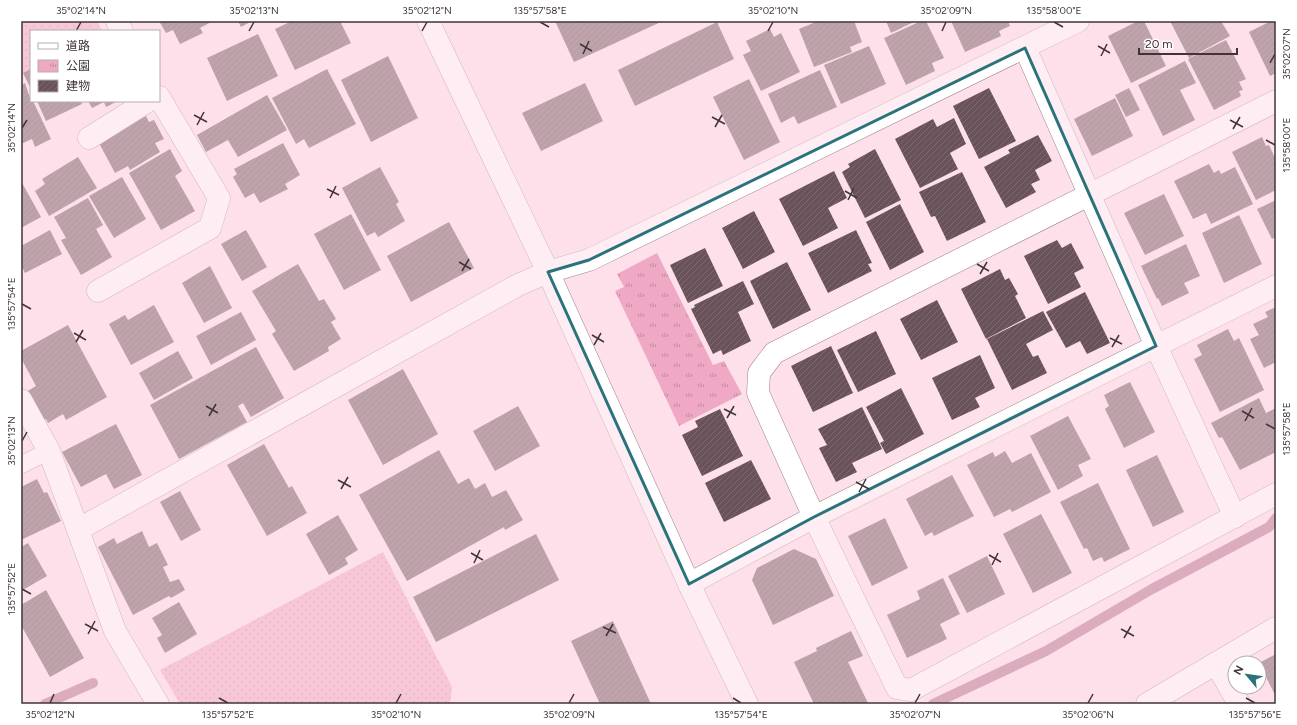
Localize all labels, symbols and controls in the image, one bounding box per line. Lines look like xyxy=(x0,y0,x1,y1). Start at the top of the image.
text: 35°02'14"N xyxy=(56,4,106,17)
text: 35°02'13"N xyxy=(229,4,279,17)
text: 35°02'12"N xyxy=(402,4,452,17)
text: 135°57'58"E xyxy=(513,4,567,17)
text: 35°02'10"N xyxy=(748,4,798,17)
text: 35°02'09"N xyxy=(920,4,972,17)
text: 135°58'00"E xyxy=(1027,4,1081,17)
text: 35°02'07"N xyxy=(1280,28,1293,80)
legend xyxy=(30,30,160,102)
scale bar xyxy=(1139,30,1237,56)
text: 20 m xyxy=(1145,37,1173,51)
text: 道路 xyxy=(66,39,90,53)
text: 公園 xyxy=(66,59,90,73)
text: 建物 xyxy=(66,79,90,93)
text: 35°02'14"N xyxy=(5,103,18,153)
text: 135°58'00"E xyxy=(1280,118,1293,172)
text: 135°57'54"E xyxy=(5,277,18,331)
text: 135°57'58"E xyxy=(1280,402,1293,456)
text: 35°02'13"N xyxy=(5,416,18,466)
text: 135°57'52"E xyxy=(5,563,18,615)
north arrow xyxy=(1227,655,1267,695)
text: N xyxy=(1231,664,1246,677)
text: 35°02'12"N xyxy=(25,708,75,721)
text: 135°57'52"E xyxy=(202,708,254,721)
text: 35°02'10"N xyxy=(371,708,421,721)
text: 35°02'09"N xyxy=(543,708,595,721)
text: 135°57'54"E xyxy=(714,708,768,721)
text: 35°02'07"N xyxy=(889,708,941,721)
text: 35°02'06"N xyxy=(1062,708,1114,721)
text: 135°57'56"E xyxy=(1229,708,1281,721)

